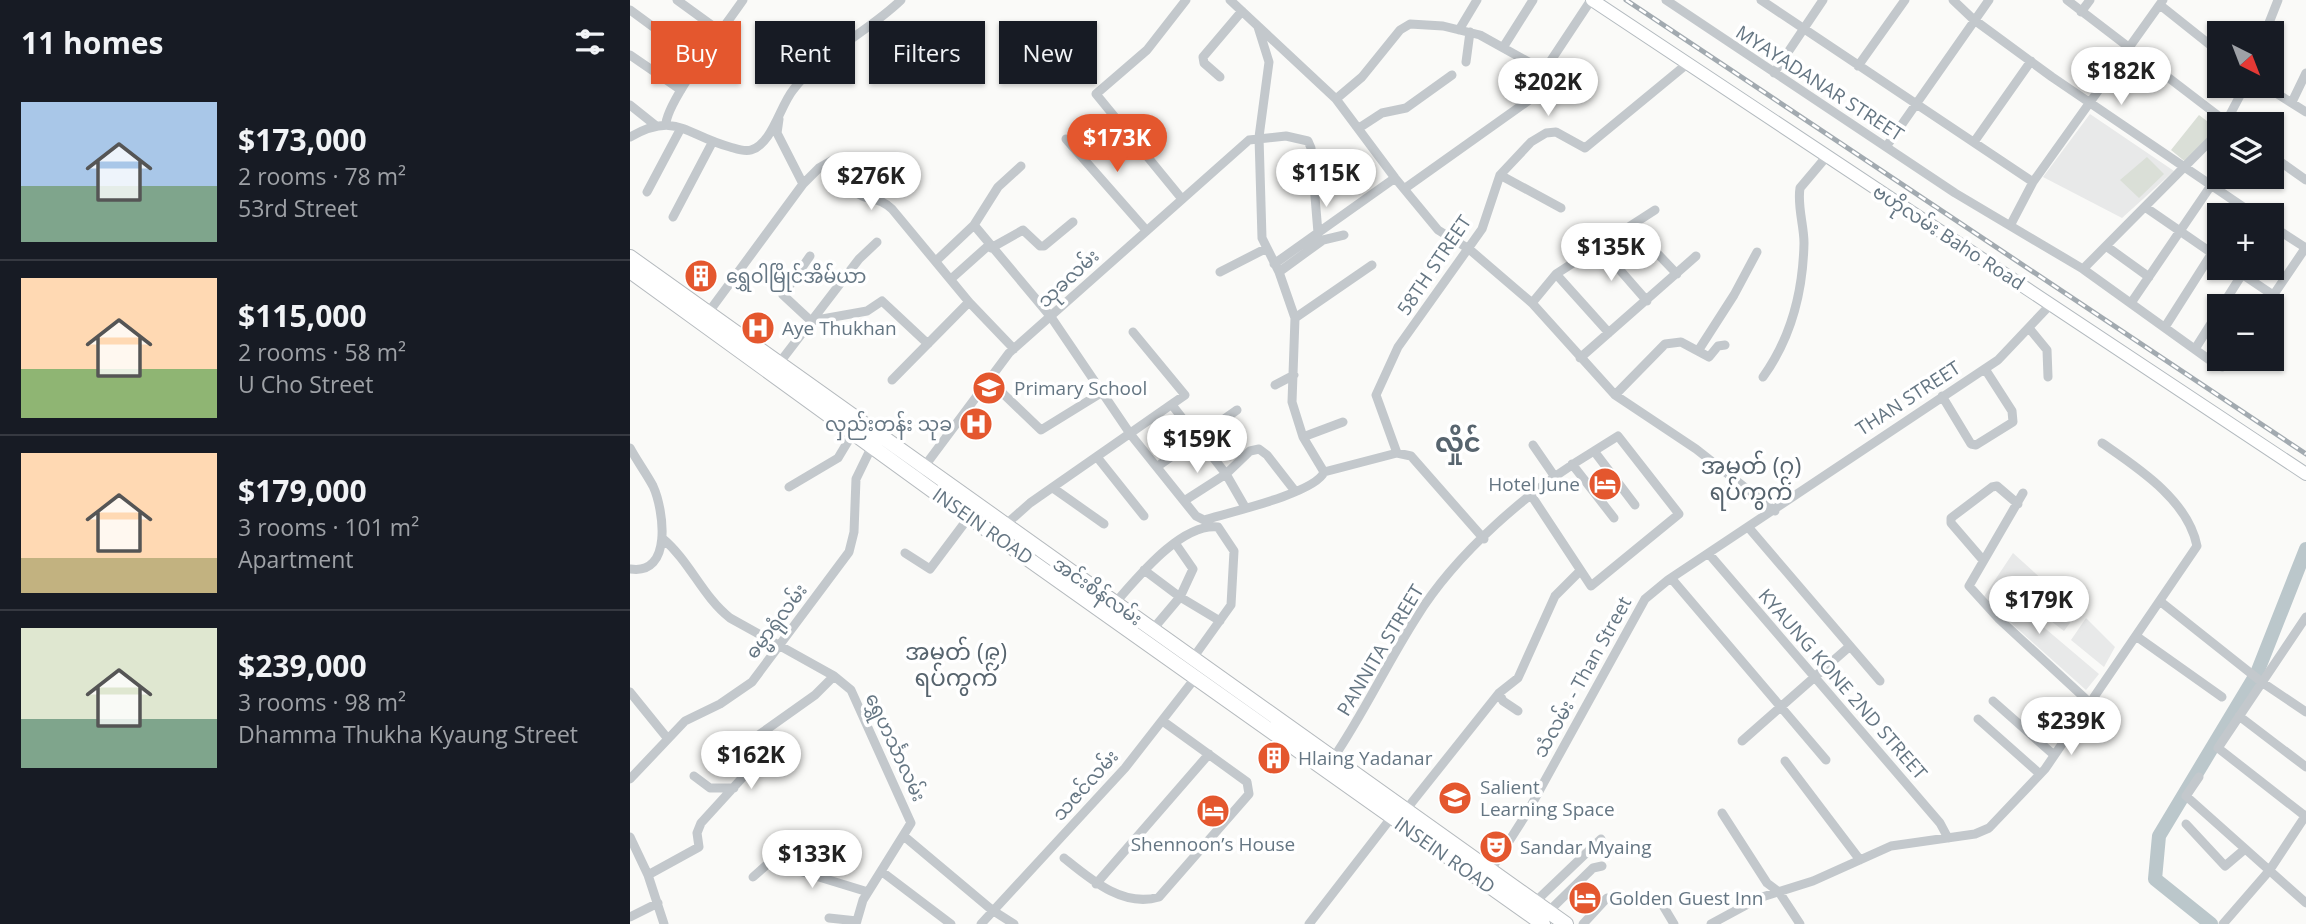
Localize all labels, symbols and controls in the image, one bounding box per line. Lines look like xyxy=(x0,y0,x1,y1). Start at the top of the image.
street label: MYAYADANAR STREET xyxy=(1731,19,1909,147)
chip: Buy xyxy=(651,21,741,84)
chip: Rent xyxy=(755,21,855,84)
chip: Filters xyxy=(869,21,985,84)
chip: New xyxy=(999,21,1097,84)
north arrow xyxy=(2207,21,2284,98)
map controls xyxy=(2207,21,2284,371)
text: 11 homes xyxy=(21,22,164,63)
icon: filters xyxy=(571,23,609,61)
pin: $182K xyxy=(2072,48,2170,107)
text: $182K xyxy=(2087,54,2155,86)
pin: $202K xyxy=(1499,58,1597,118)
text: $202K xyxy=(1514,65,1582,97)
button: layers xyxy=(2207,112,2284,189)
pin: $173K xyxy=(1068,114,1166,174)
text: $173,000 xyxy=(238,119,367,160)
text: $173K xyxy=(1083,121,1151,153)
icon: home xyxy=(77,130,161,214)
pin: $115K xyxy=(1277,150,1375,209)
pin: $276K xyxy=(822,152,920,212)
text: $115K xyxy=(1292,156,1360,188)
text: $276K xyxy=(837,159,905,191)
text: 2 rooms · 78 m² xyxy=(238,160,406,192)
street label: ဗဟိုလမ်း Baho Road xyxy=(1866,177,2030,299)
text: 53rd Street xyxy=(238,192,358,224)
button: + xyxy=(2207,203,2284,280)
street label: 58TH STREET xyxy=(1391,209,1477,320)
pin: $135K xyxy=(1562,224,1660,283)
text: $135K xyxy=(1577,230,1645,262)
street label: သုခလမ်း xyxy=(1031,242,1107,316)
building icon: ရွှေဝါမြိုင်အိမ်ယာ xyxy=(682,257,720,295)
place label: ရွှေဝါမြိုင်အိမ်ယာ xyxy=(726,262,866,292)
button: − xyxy=(2207,294,2284,371)
text: $115,000 xyxy=(238,295,367,336)
icon: home xyxy=(77,306,161,390)
hospital icon: Aye Thukhan xyxy=(739,309,777,347)
place label: Aye Thukhan xyxy=(782,315,897,341)
text: 2 rooms · 58 m² xyxy=(238,336,406,368)
street label: THAN STREET xyxy=(1851,354,1966,442)
text: U Cho Street xyxy=(238,368,373,400)
school or university icon: Primary School xyxy=(970,369,1008,407)
place label: Primary School xyxy=(1014,375,1147,401)
hospital icon: လှည်းတန်း သုခ xyxy=(957,405,995,443)
place label: လှည်းတန်း သုခ xyxy=(825,410,952,441)
pin: $159K xyxy=(1148,416,1246,475)
text: $159K xyxy=(1163,422,1231,454)
district label: လှိုင် xyxy=(1435,424,1481,465)
district label: အမှတ် (၇) ရပ်ကွက် xyxy=(1701,449,1801,511)
hotel icon: Hotel June xyxy=(1586,465,1624,503)
text: $179,000 xyxy=(238,470,367,511)
place label: Hotel June xyxy=(1488,471,1580,497)
icon: home xyxy=(77,481,161,565)
street label: INSEIN ROAD xyxy=(927,482,1039,570)
text: 3 rooms · 101 m² xyxy=(238,511,419,543)
text: Apartment xyxy=(238,543,354,575)
street label: အင်းစိန်လမ်း xyxy=(1046,550,1148,634)
pin: $179K xyxy=(1990,576,2088,636)
street label: ဓမ္မာရုံလမ်း xyxy=(738,577,816,666)
street label: PANNITA STREET xyxy=(1330,579,1430,721)
street label: KYAUNG KONE 2ND STREET xyxy=(1753,583,1934,786)
text: $179K xyxy=(2005,583,2073,615)
street label: သံလမ်း - Than Street xyxy=(1526,591,1637,762)
district label: အမှတ် (၉) ရပ်ကွက် xyxy=(905,635,1007,697)
text: $239,000 xyxy=(238,645,367,686)
icon: home xyxy=(77,656,161,740)
text: 3 rooms · 98 m² xyxy=(238,686,406,718)
street label: ရွှေဟင်္သာလမ်း xyxy=(857,688,933,807)
pin: $239K xyxy=(2022,698,2120,757)
text: $239K xyxy=(2037,704,2105,736)
text: Dhamma Thukha Kyaung Street xyxy=(238,718,578,750)
pin: $162K xyxy=(702,732,800,791)
text: $162K xyxy=(717,738,785,770)
building icon: Hlaing Yadanar xyxy=(1255,739,1293,777)
street label: သဇင်လမ်း xyxy=(1045,743,1124,826)
place label: Hlaing Yadanar xyxy=(1298,745,1433,771)
place label: Salient Learning Space xyxy=(1480,774,1615,822)
school or university icon: Salient Learning Space xyxy=(1436,779,1474,817)
hotel icon: Shennoon’s House xyxy=(1194,792,1232,830)
street label: INSEIN ROAD xyxy=(1389,811,1501,899)
theatre icon: Sandar Myaing xyxy=(1477,828,1515,866)
pin: $133K xyxy=(763,830,861,890)
place label: Shennoon’s House xyxy=(1131,831,1295,857)
place label: Sandar Myaing xyxy=(1520,834,1651,860)
text: $133K xyxy=(778,837,846,869)
hotel icon: Golden Guest Inn xyxy=(1566,879,1604,917)
place label: Golden Guest Inn xyxy=(1609,885,1763,911)

